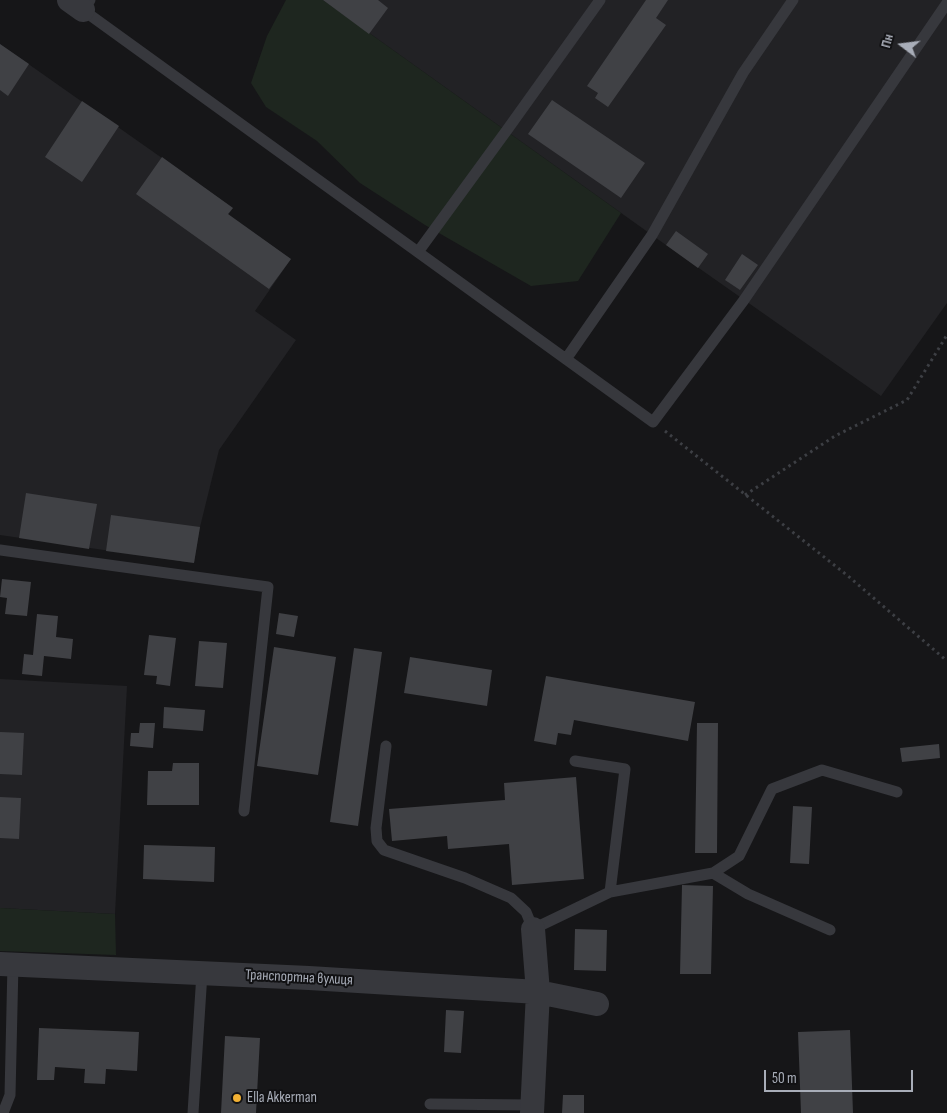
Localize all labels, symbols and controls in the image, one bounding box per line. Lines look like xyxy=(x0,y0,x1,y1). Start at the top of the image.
north arrow xyxy=(877,20,927,70)
text: Пн xyxy=(877,32,897,50)
street label: Транспортна вулиця xyxy=(245,966,353,990)
scale bar xyxy=(767,1060,916,1092)
text: 50 m xyxy=(772,1069,797,1088)
place label: Ella Akkerman xyxy=(247,1089,317,1107)
marker: Ella Akkerman xyxy=(231,1092,243,1104)

